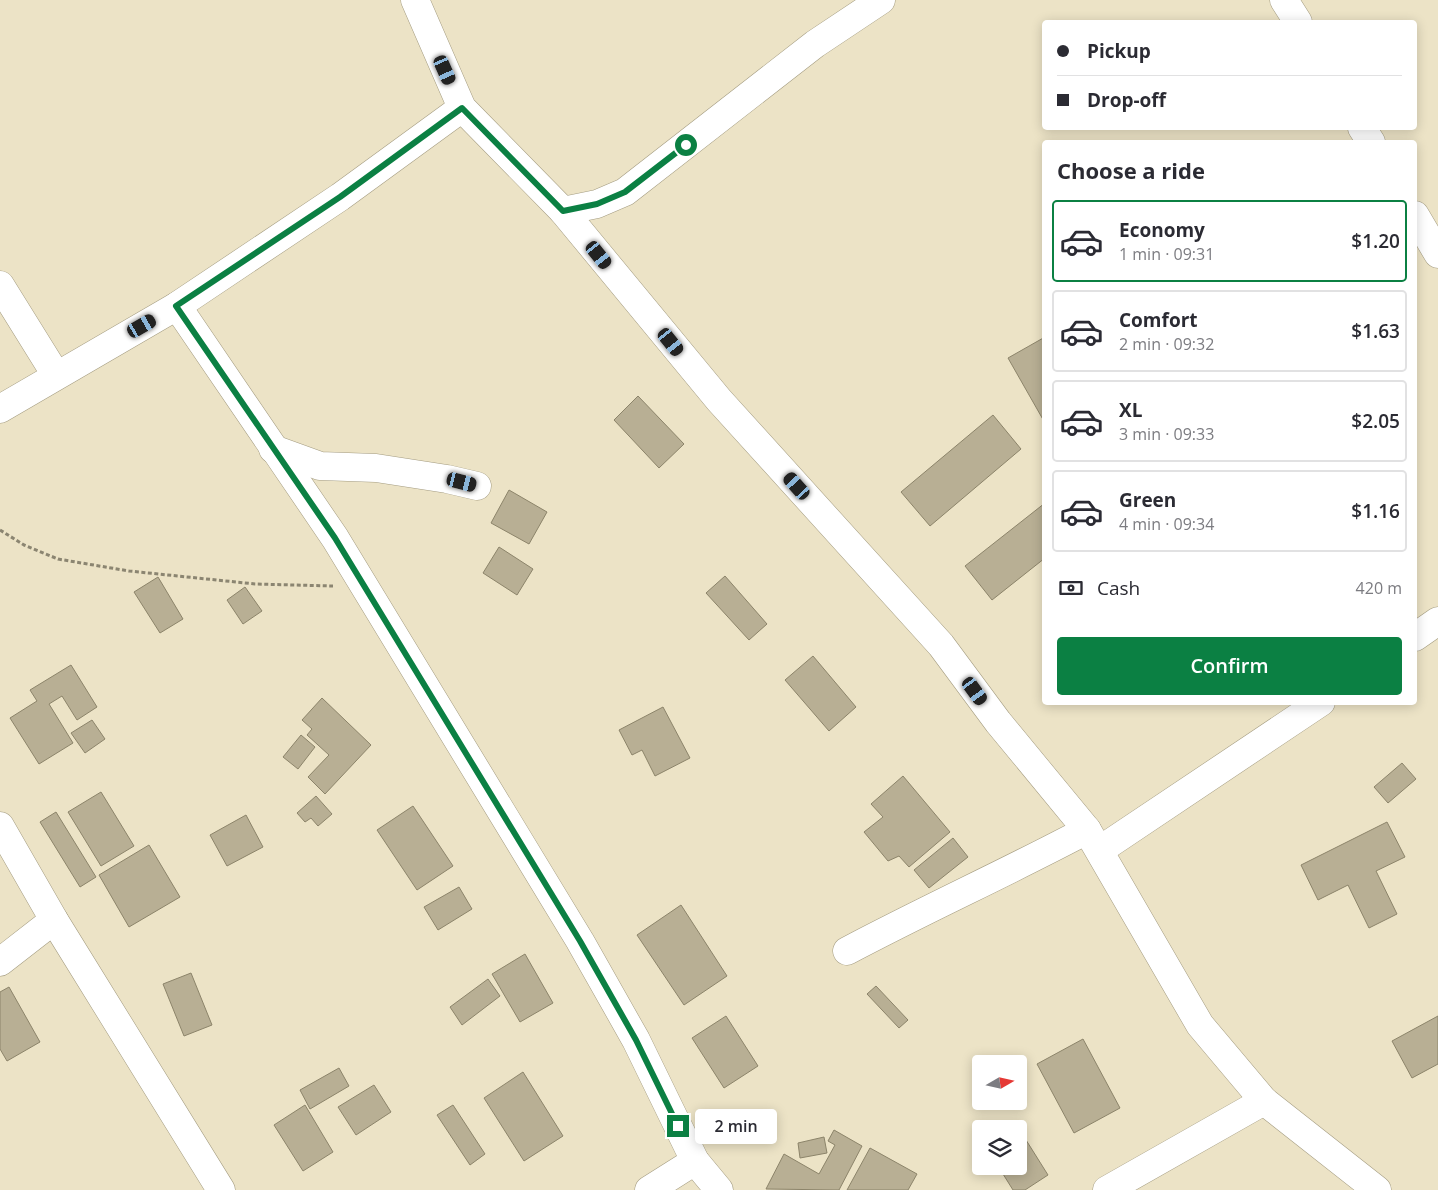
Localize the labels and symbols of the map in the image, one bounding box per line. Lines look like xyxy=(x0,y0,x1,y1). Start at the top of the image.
car xyxy=(432,53,457,87)
route start xyxy=(675,134,697,156)
car xyxy=(583,239,614,271)
car xyxy=(125,312,158,340)
car xyxy=(655,326,686,358)
car xyxy=(781,470,812,502)
car xyxy=(445,471,478,493)
car xyxy=(960,674,989,708)
north arrow xyxy=(972,1055,1028,1110)
callout: 2 min xyxy=(696,1108,778,1144)
route end xyxy=(667,1115,689,1137)

